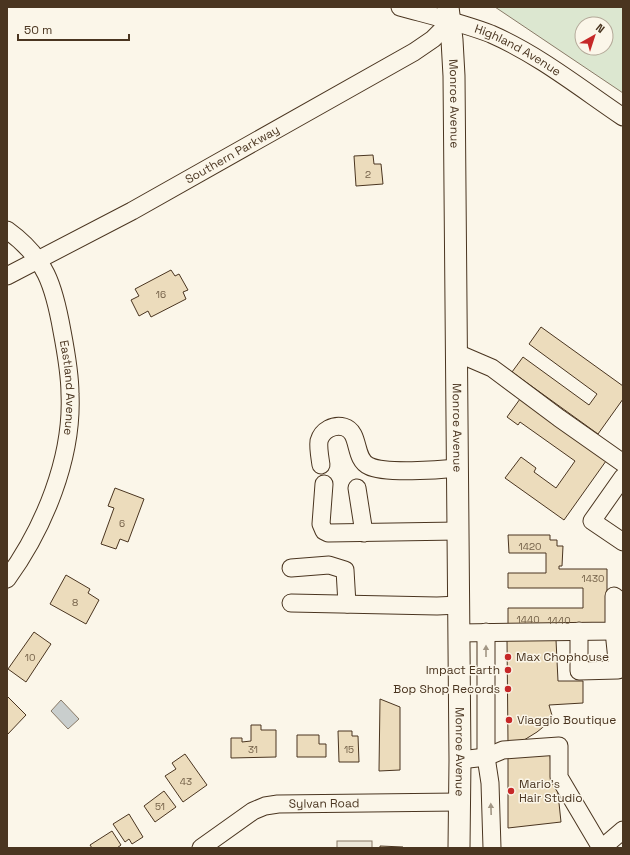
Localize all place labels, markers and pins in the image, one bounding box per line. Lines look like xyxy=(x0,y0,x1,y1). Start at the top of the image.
place label: Max Chophouse xyxy=(516,649,609,665)
marker: Max Chophouse xyxy=(503,652,513,662)
place label: Impact Earth xyxy=(426,662,500,678)
marker: Impact Earth xyxy=(503,665,513,675)
place label: Bop Shop Records xyxy=(393,681,500,697)
marker: Bop Shop Records xyxy=(503,684,513,694)
place label: Viaggio Boutique xyxy=(517,712,616,728)
marker: Viaggio Boutique xyxy=(504,715,514,725)
place label: Mario's Hair Studio xyxy=(519,776,583,806)
marker: Mario's Hair Studio xyxy=(506,786,516,796)

